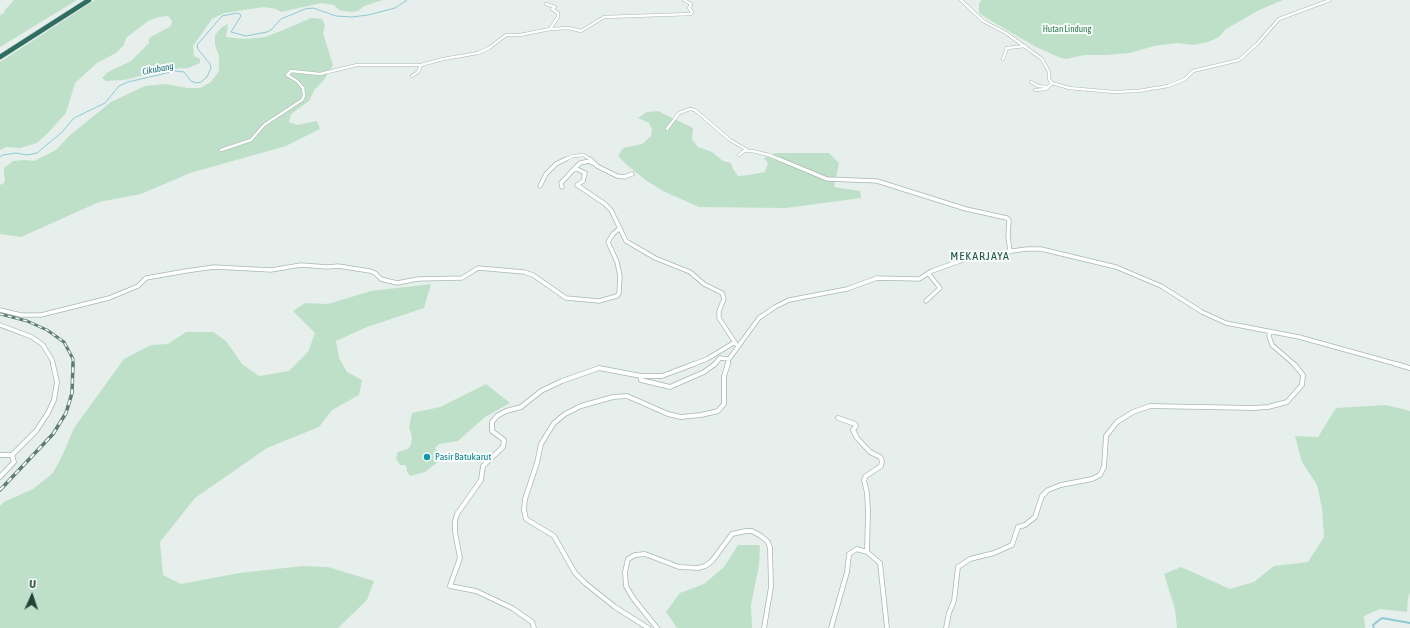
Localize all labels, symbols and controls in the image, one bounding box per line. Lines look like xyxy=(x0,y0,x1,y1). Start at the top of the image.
park label: Hutan Lindung xyxy=(1043,24,1091,34)
water label: Cikubang xyxy=(142,61,174,77)
district label: MEKARJAYA xyxy=(950,249,1010,263)
place label: Pasir Batukarut xyxy=(435,451,491,463)
marker: Pasir Batukarut xyxy=(422,452,432,462)
north arrow xyxy=(12,576,52,616)
text: U xyxy=(29,578,36,590)

